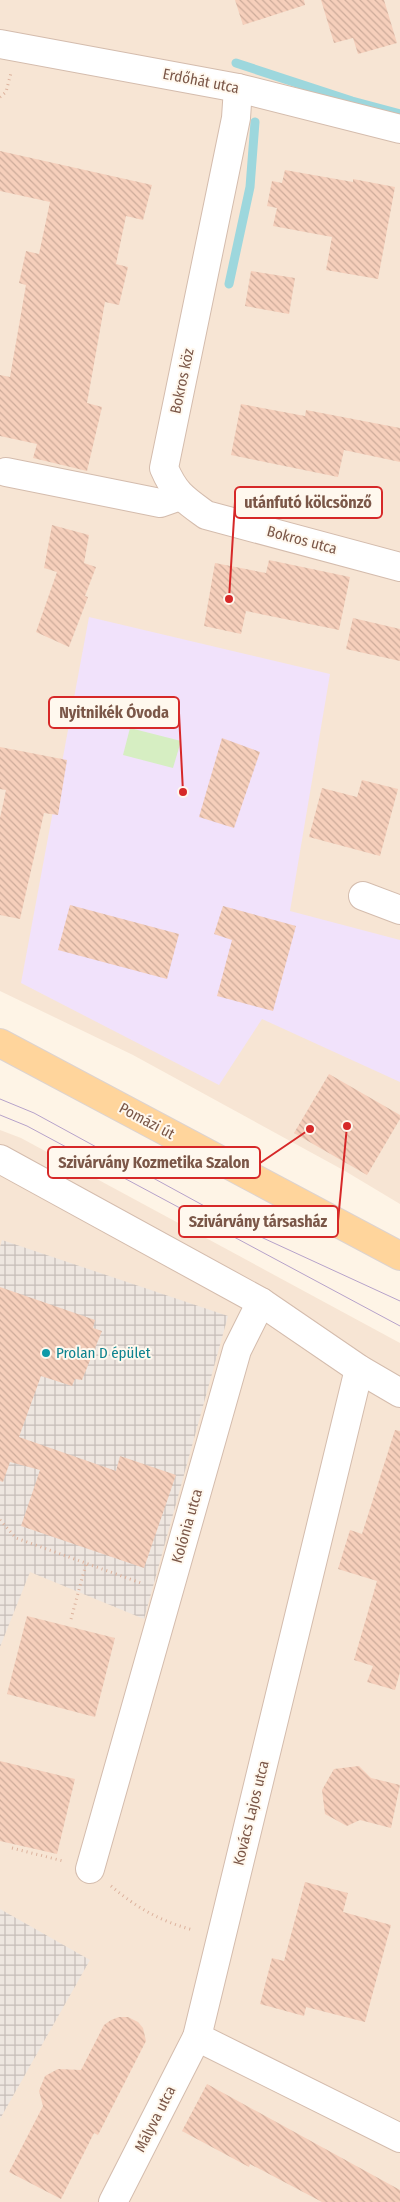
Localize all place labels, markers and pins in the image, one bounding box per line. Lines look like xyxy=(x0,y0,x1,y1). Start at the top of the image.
callout: utánfutó kölcsönző xyxy=(235,487,382,518)
callout: Nyitnikék Óvoda xyxy=(49,697,179,728)
callout: Szivárvány Kozmetika Szalon xyxy=(48,1147,260,1178)
callout: Szivárvány társasház xyxy=(179,1206,338,1237)
place label: Prolan D épület xyxy=(56,1344,151,1362)
marker: Prolan D épület xyxy=(40,1347,52,1359)

